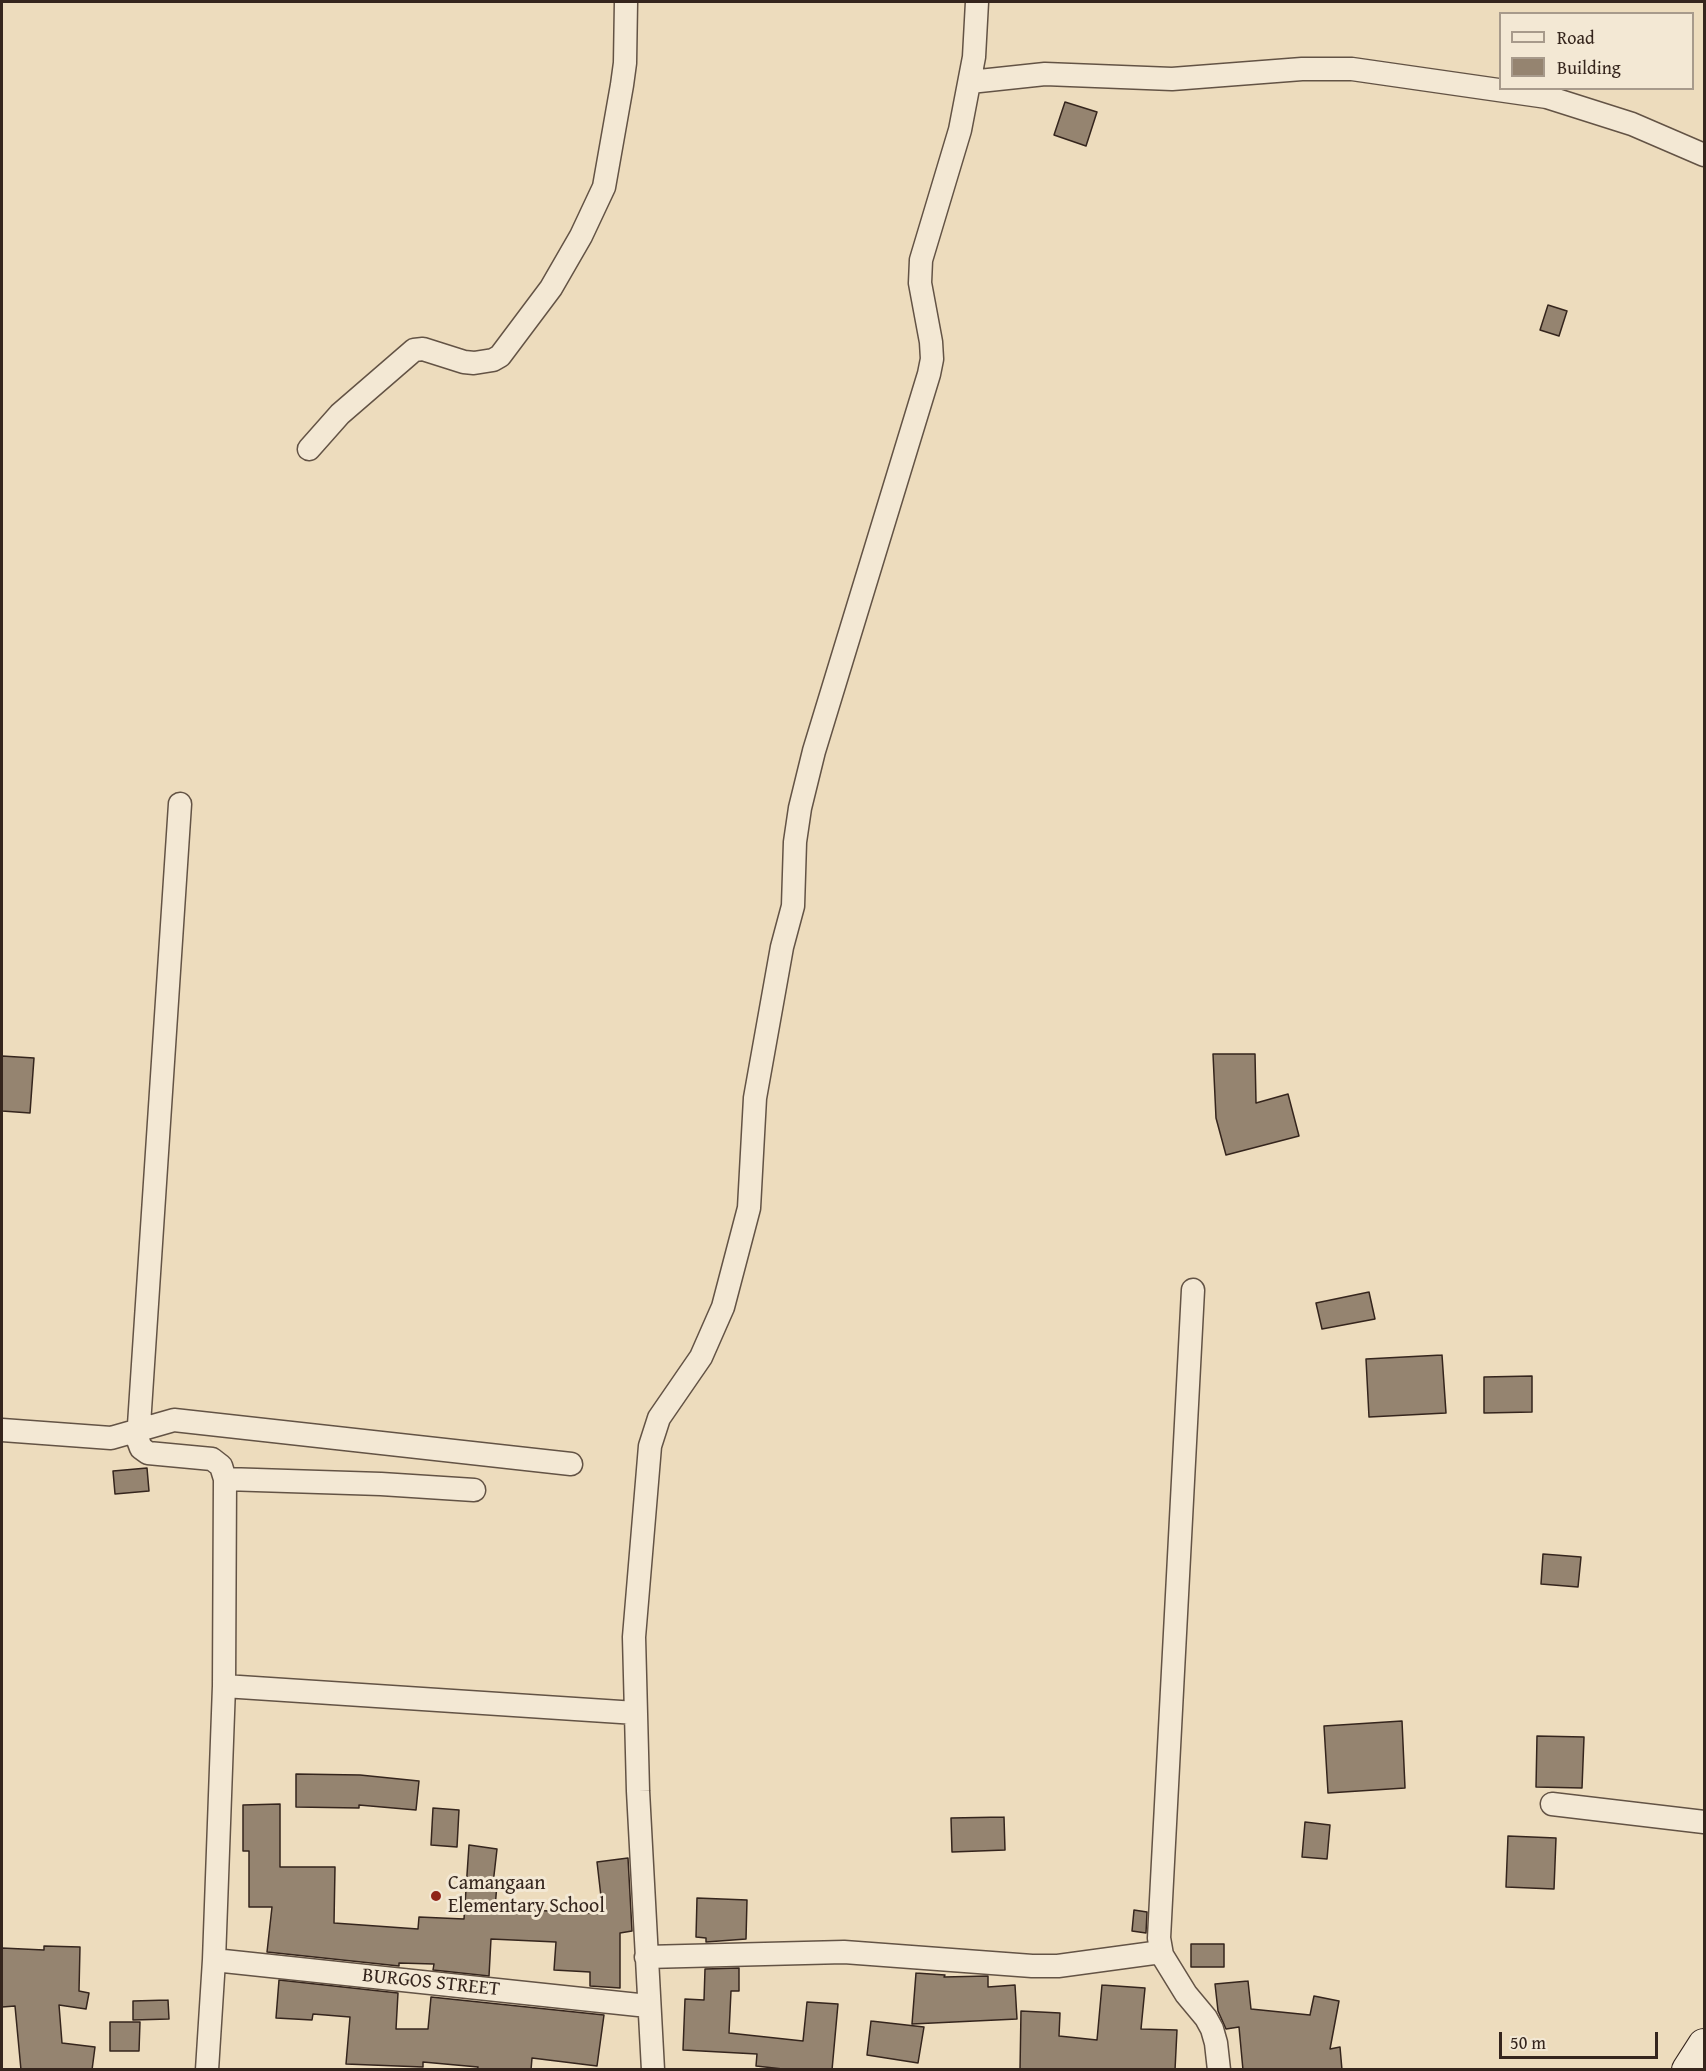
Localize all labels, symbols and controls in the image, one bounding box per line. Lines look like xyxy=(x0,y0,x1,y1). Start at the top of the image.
legend xyxy=(1499,12,1694,90)
text: Road xyxy=(1557,24,1595,51)
text: Building xyxy=(1557,54,1621,81)
place label: Camangaan Elementary School xyxy=(448,1872,605,1919)
marker: Camangaan Elementary School xyxy=(429,1889,443,1903)
street label: BURGOS STREET xyxy=(361,1964,501,2002)
scale bar xyxy=(1502,2020,1661,2058)
text: 50 m xyxy=(1510,2029,1546,2056)

